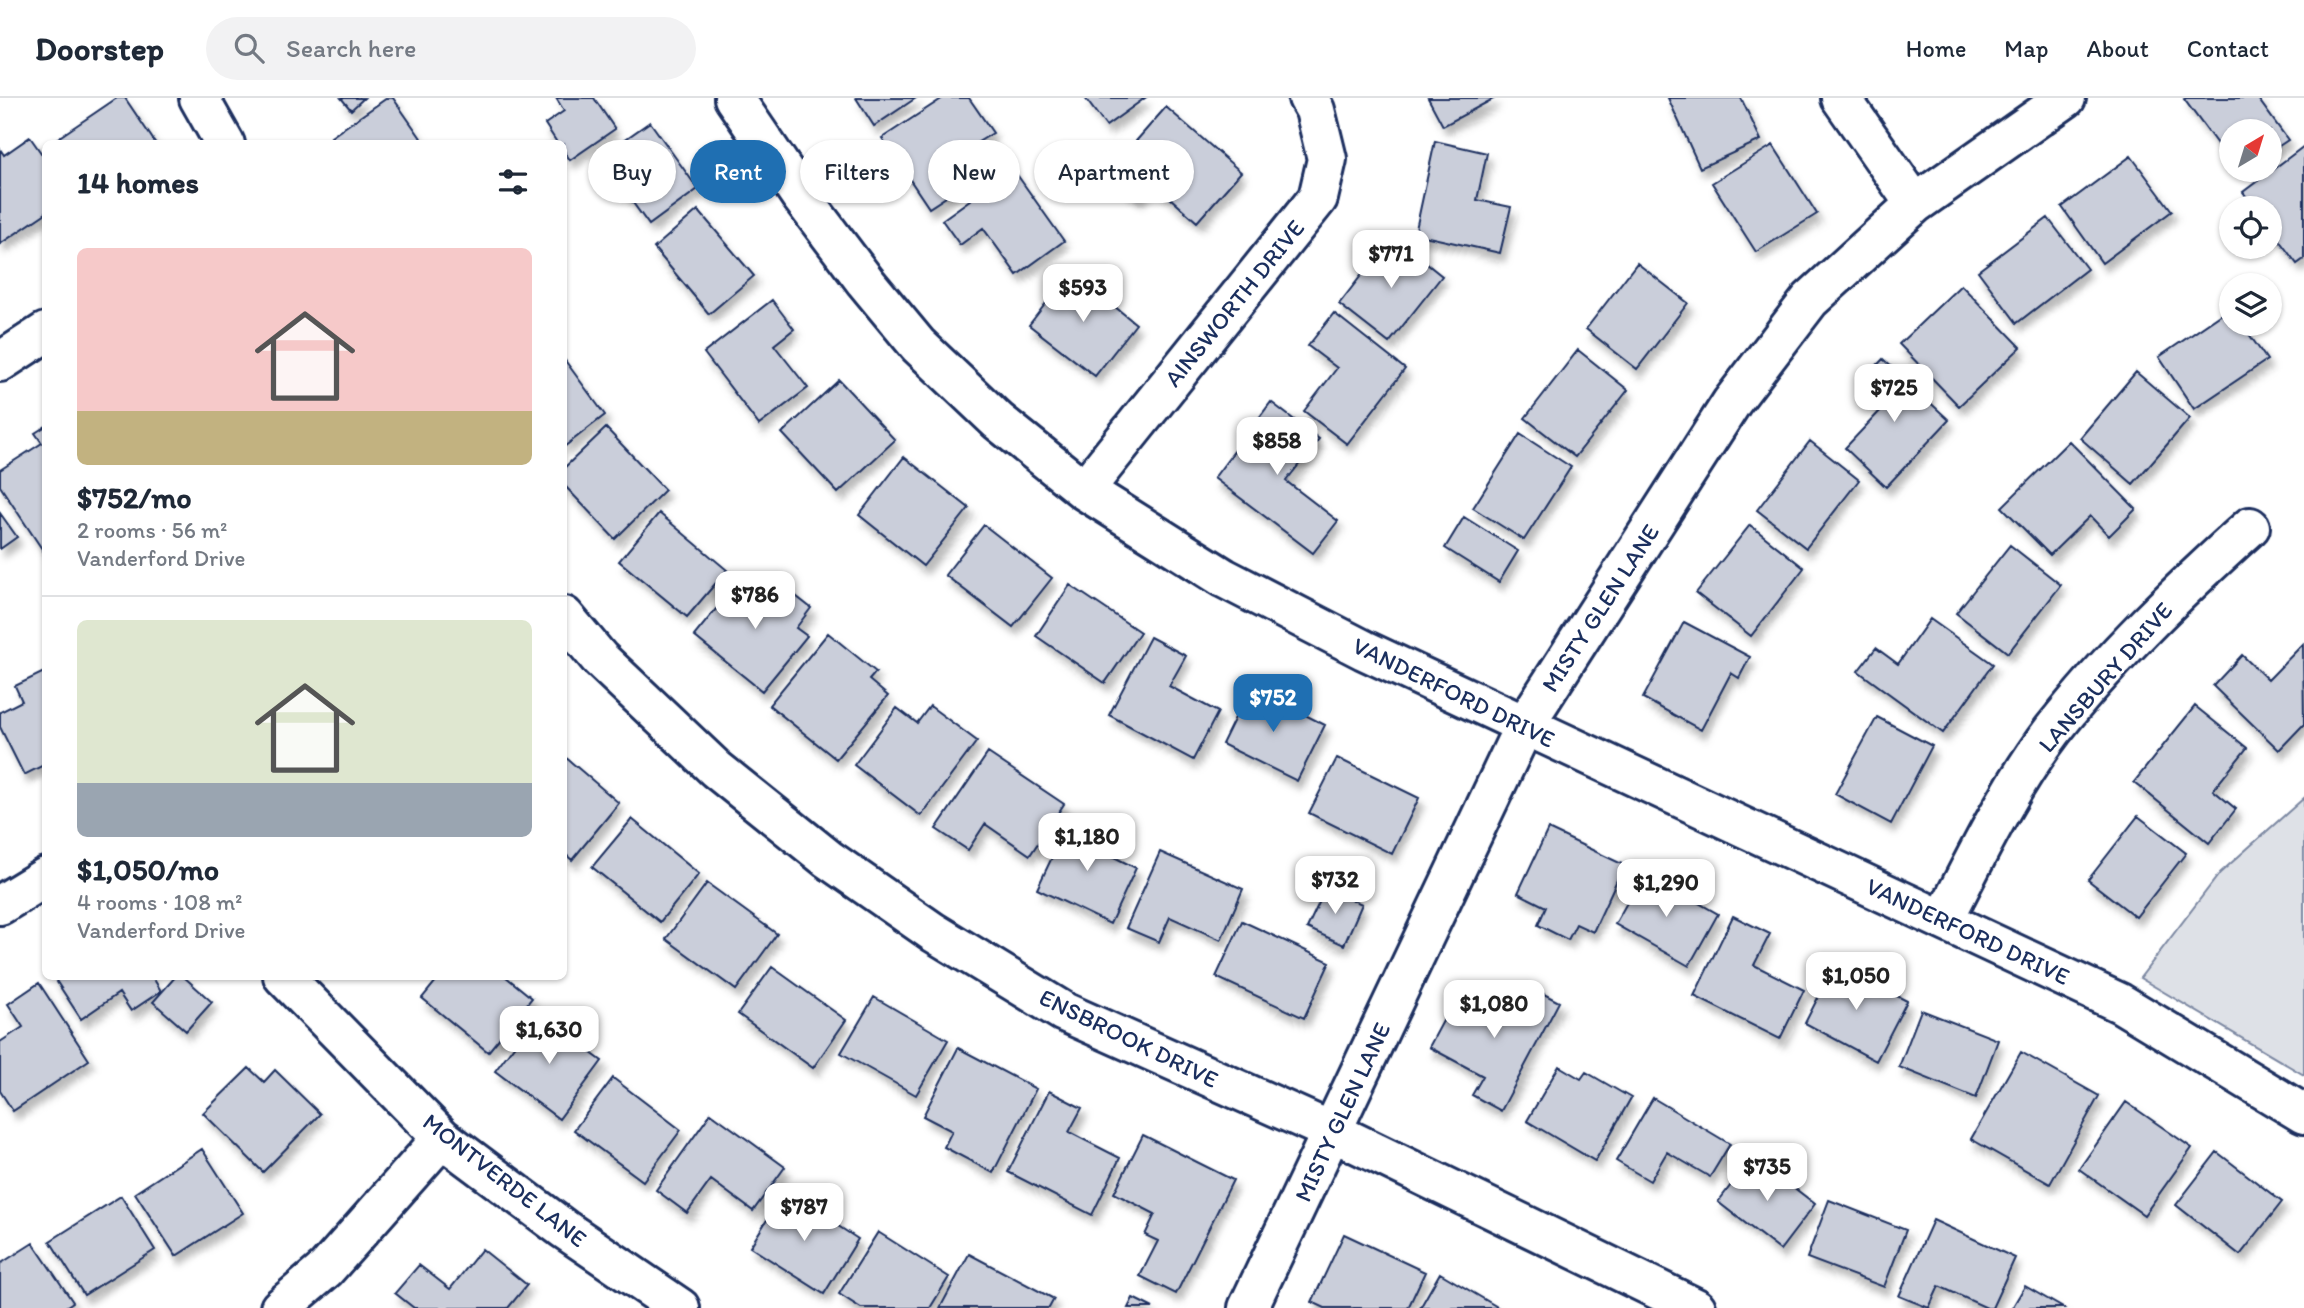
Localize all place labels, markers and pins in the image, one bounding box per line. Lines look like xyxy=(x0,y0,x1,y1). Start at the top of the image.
pin: $771 xyxy=(1350,230,1432,290)
pin: $593 xyxy=(1042,264,1124,324)
pin: $725 xyxy=(1853,364,1935,424)
pin: $858 xyxy=(1236,418,1318,477)
pin: $786 xyxy=(714,572,796,631)
pin: $752 xyxy=(1232,674,1314,734)
pin: $1,180 xyxy=(1030,814,1144,873)
pin: $732 xyxy=(1294,856,1376,916)
pin: $1,290 xyxy=(1609,860,1723,919)
pin: $1,050 xyxy=(1799,953,1913,1012)
pin: $1,080 xyxy=(1437,981,1551,1040)
pin: $1,630 xyxy=(492,1006,606,1066)
pin: $735 xyxy=(1726,1144,1808,1203)
pin: $787 xyxy=(763,1184,845,1243)

